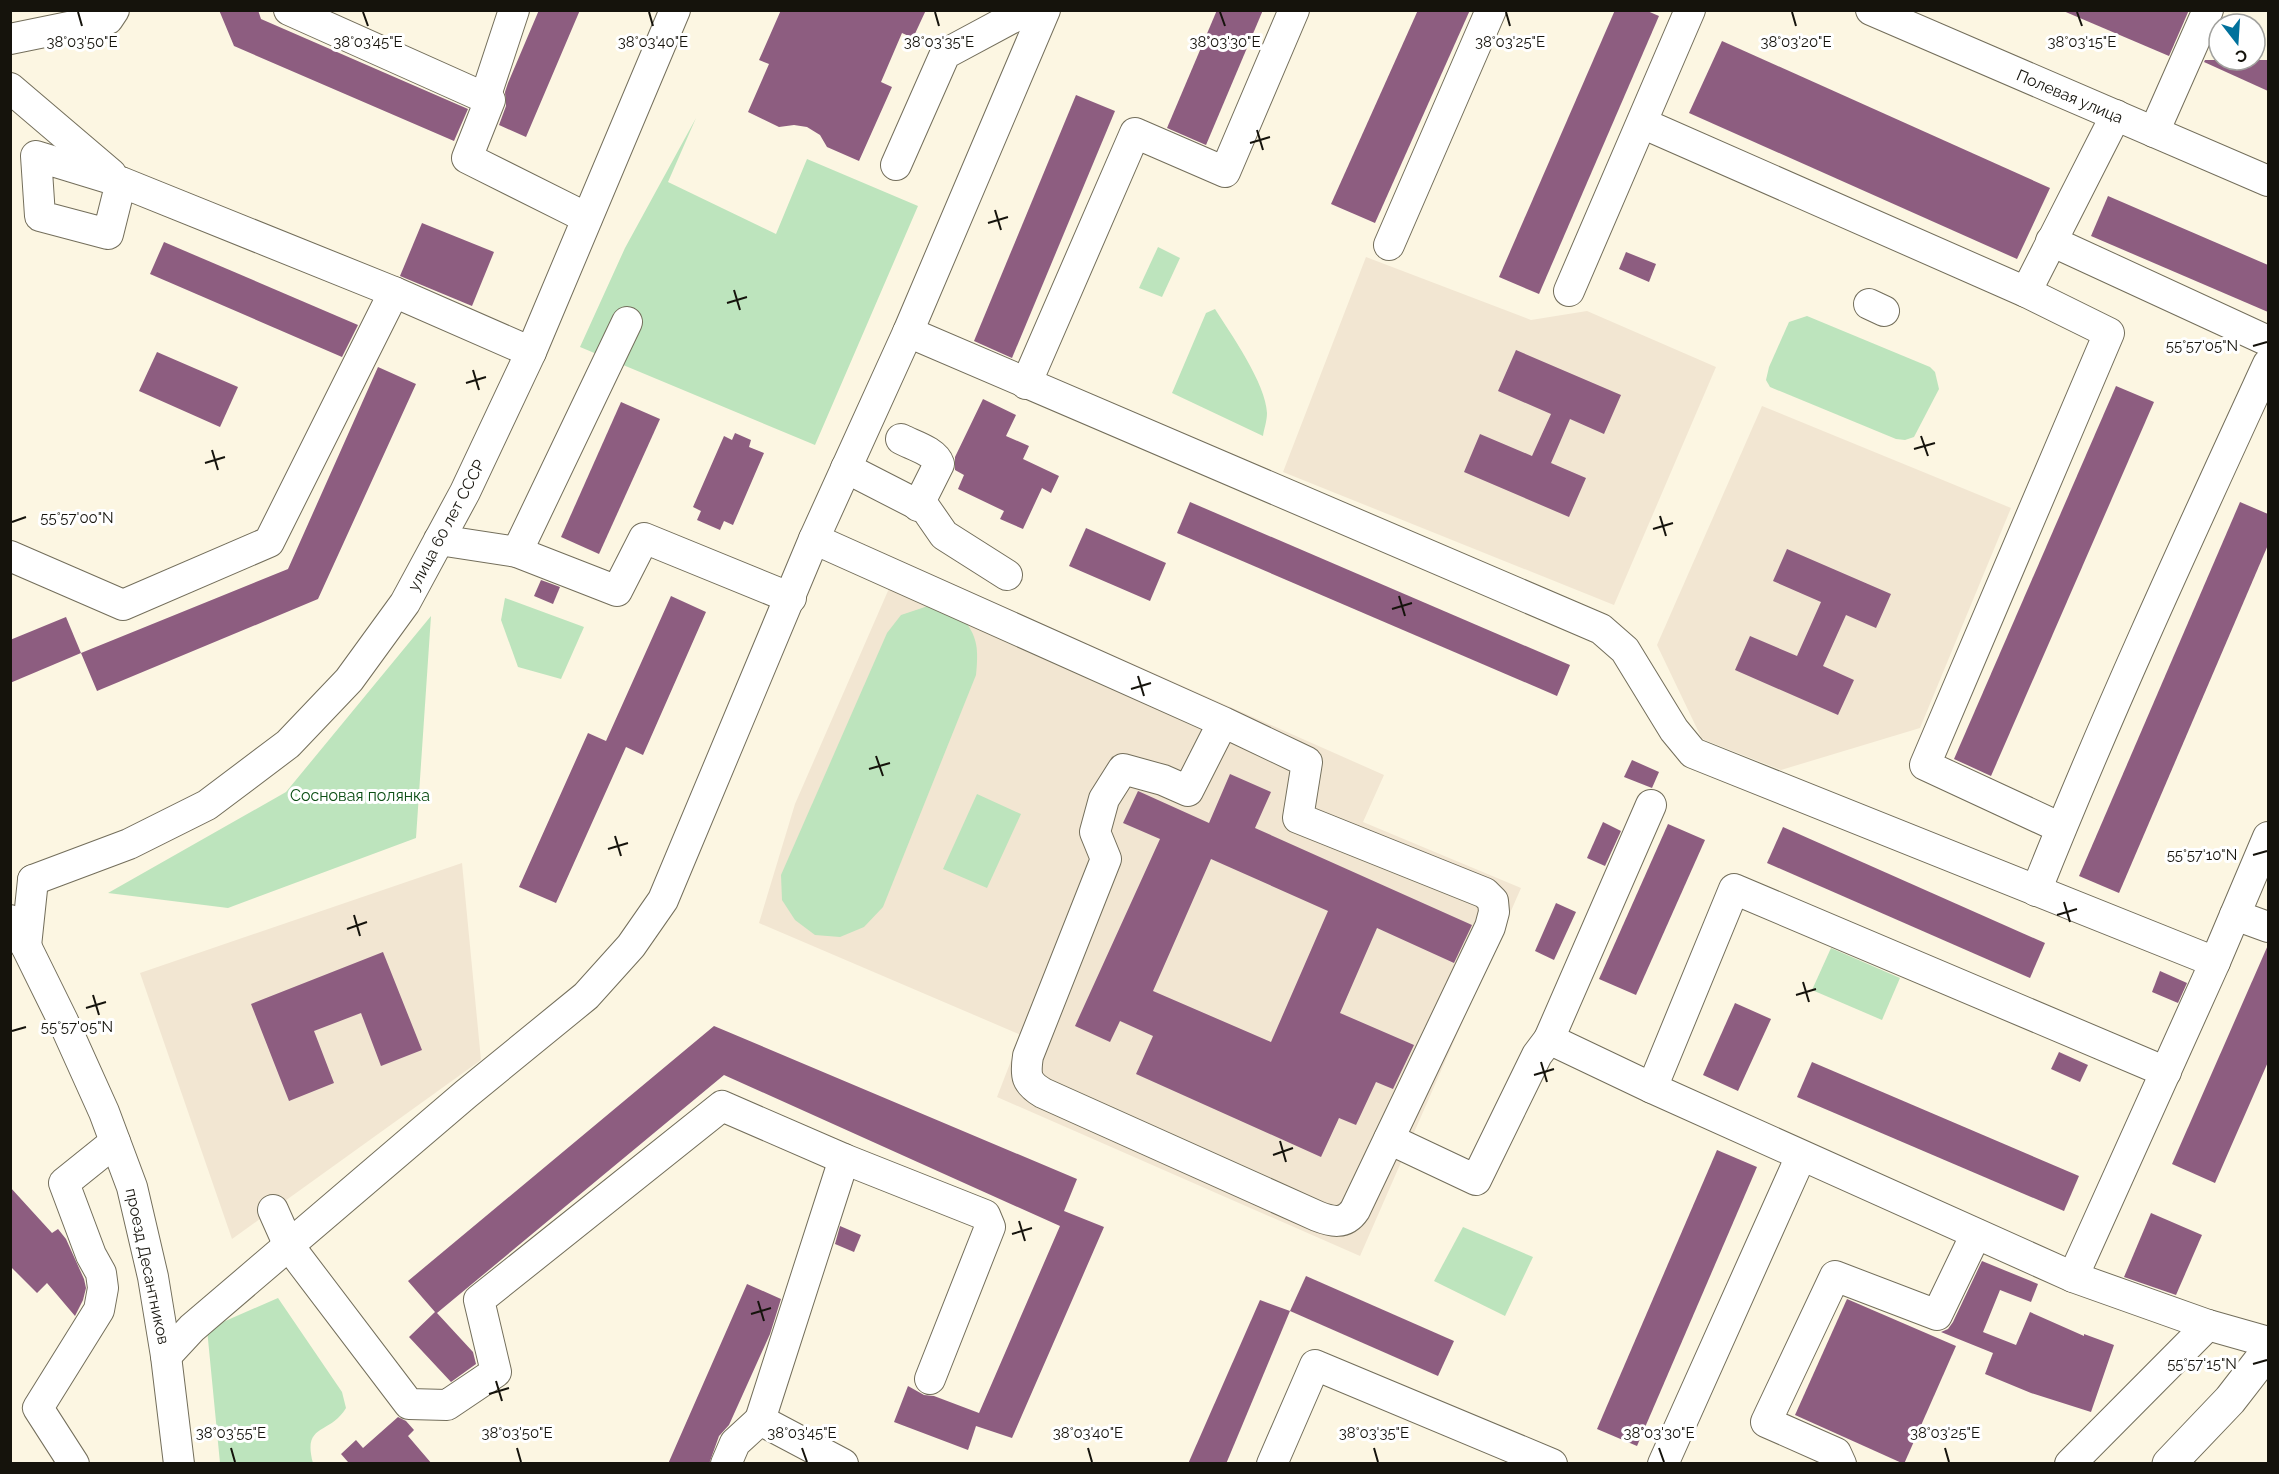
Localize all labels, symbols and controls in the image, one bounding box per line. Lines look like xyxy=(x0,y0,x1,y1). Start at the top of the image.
north arrow xyxy=(2207,12,2267,72)
text: 38°03'50"E xyxy=(46,33,118,51)
text: 38°03'45"E xyxy=(333,33,403,51)
text: 38°03'40"E xyxy=(618,33,688,51)
text: 38°03'35"E xyxy=(904,33,974,51)
text: 38°03'30"E xyxy=(1189,33,1261,51)
text: 38°03'25"E xyxy=(1475,33,1545,51)
text: 38°03'20"E xyxy=(1760,33,1832,51)
text: 38°03'15"E xyxy=(2048,33,2116,51)
text: С xyxy=(2233,45,2249,67)
street label: Полевая улица xyxy=(2014,65,2126,127)
text: 55°57'05"N xyxy=(2166,337,2238,355)
street label: улица 60 лет СССР xyxy=(404,456,489,594)
text: 55°57'00"N xyxy=(40,509,114,527)
park label: Сосновая полянка xyxy=(290,786,430,805)
text: 55°57'10"N xyxy=(2167,846,2237,864)
text: 55°57'05"N xyxy=(41,1018,113,1036)
street label: проезд Десантников xyxy=(122,1186,173,1346)
text: 55°57'15"N xyxy=(2167,1355,2237,1373)
text: 38°03'55"E xyxy=(196,1424,266,1442)
text: 38°03'50"E xyxy=(481,1424,553,1442)
text: 38°03'45"E xyxy=(767,1424,837,1442)
text: 38°03'40"E xyxy=(1053,1424,1123,1442)
text: 38°03'35"E xyxy=(1339,1424,1409,1442)
text: 38°03'30"E xyxy=(1623,1424,1695,1442)
text: 38°03'25"E xyxy=(1910,1424,1980,1442)

